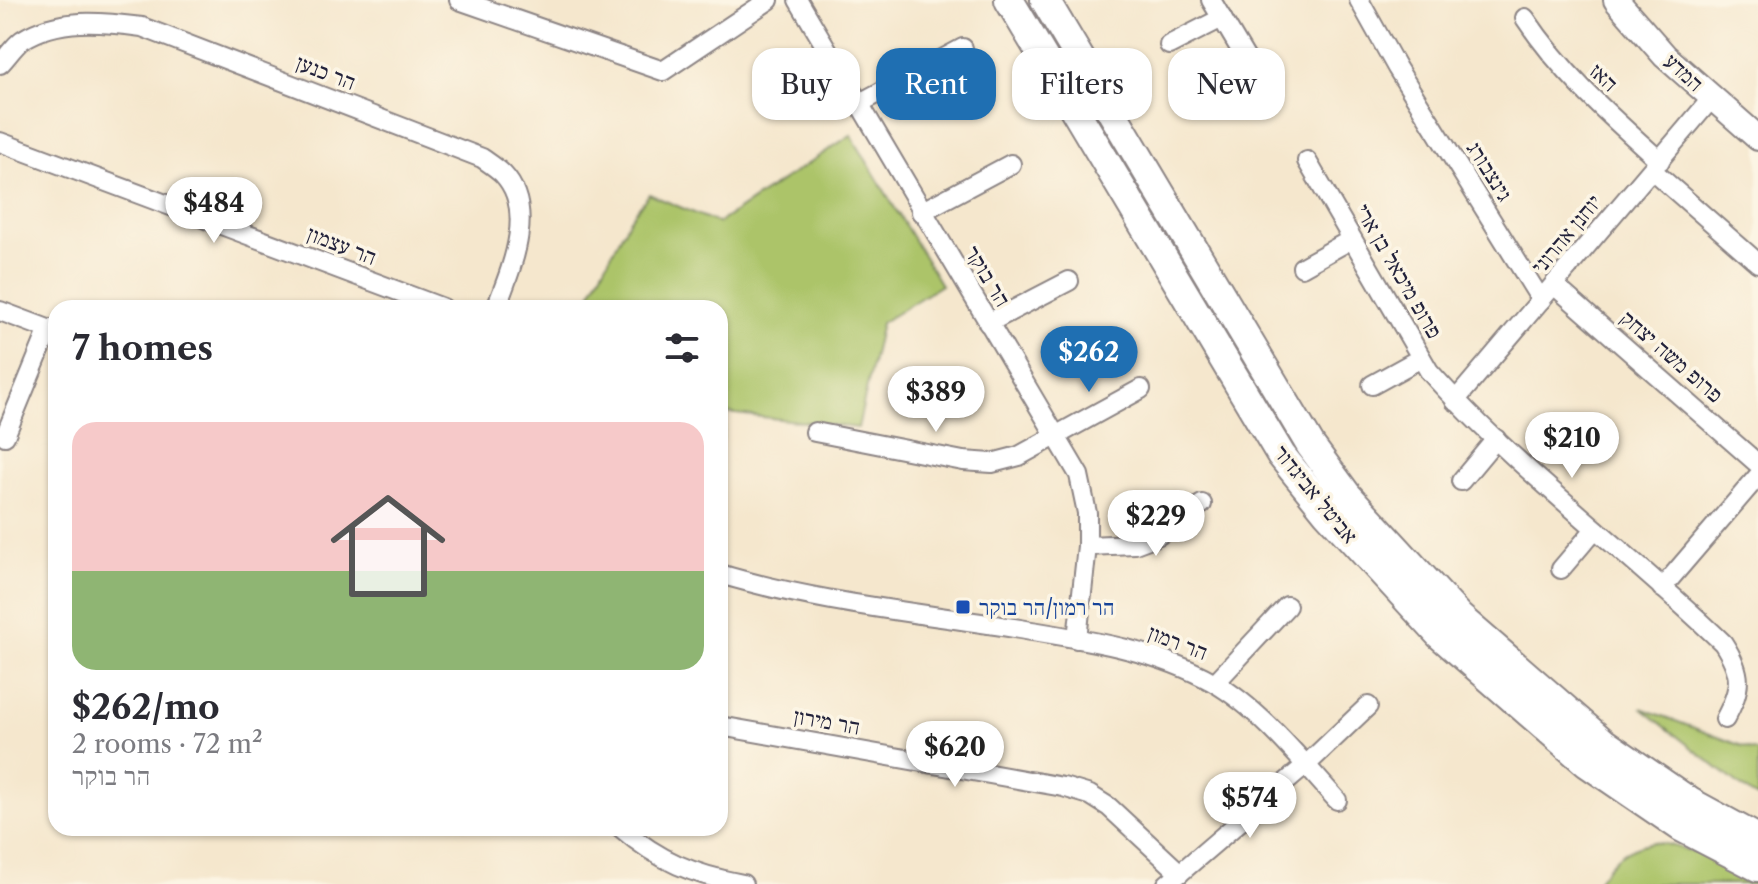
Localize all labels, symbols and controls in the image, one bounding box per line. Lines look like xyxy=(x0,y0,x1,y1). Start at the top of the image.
chip: Buy xyxy=(752,48,860,120)
chip: Rent xyxy=(876,48,996,120)
chip: Filters xyxy=(1012,48,1152,120)
chip: New xyxy=(1168,48,1285,120)
street label: המדע xyxy=(1658,48,1709,97)
street label: הר כנען xyxy=(292,49,359,96)
street label: האז xyxy=(1584,58,1623,97)
street label: גינצבורג xyxy=(1461,136,1518,206)
pin: $484 xyxy=(167,177,261,245)
text: $484 xyxy=(183,187,245,219)
street label: יוחנן אהרוני xyxy=(1525,189,1607,279)
street label: פרופ מיכאל בן ארי xyxy=(1349,199,1448,343)
street label: הר עצמון xyxy=(303,220,380,271)
street label: הר בוקר xyxy=(959,241,1016,312)
street label: פרופ משה יצחק xyxy=(1615,305,1728,408)
icon: filters xyxy=(660,326,704,370)
pin: $262 xyxy=(1042,326,1136,394)
text: 7 homes xyxy=(72,327,213,369)
text: $262 xyxy=(1059,336,1119,368)
pin: $389 xyxy=(889,366,983,434)
text: $389 xyxy=(906,376,966,408)
pin: $210 xyxy=(1525,412,1619,480)
text: $210 xyxy=(1543,422,1601,454)
street label: אביטל אביגדור xyxy=(1268,440,1363,549)
icon: home xyxy=(316,474,460,618)
pin: $229 xyxy=(1109,490,1203,558)
text: $229 xyxy=(1126,500,1186,532)
place label: הר רמון/הר בוקר xyxy=(979,594,1115,621)
marker: הר רמון/הר בוקר xyxy=(954,598,972,616)
street label: הר רמון xyxy=(1144,619,1211,666)
text: $262/mo xyxy=(72,686,220,728)
street label: הר מירון xyxy=(792,702,862,741)
pin: $620 xyxy=(908,721,1002,789)
text: 2 rooms · 72 m² xyxy=(72,728,263,760)
text: $620 xyxy=(924,731,986,763)
text: הר בוקר xyxy=(72,760,150,792)
pin: $574 xyxy=(1203,772,1297,840)
text: $574 xyxy=(1222,782,1279,814)

